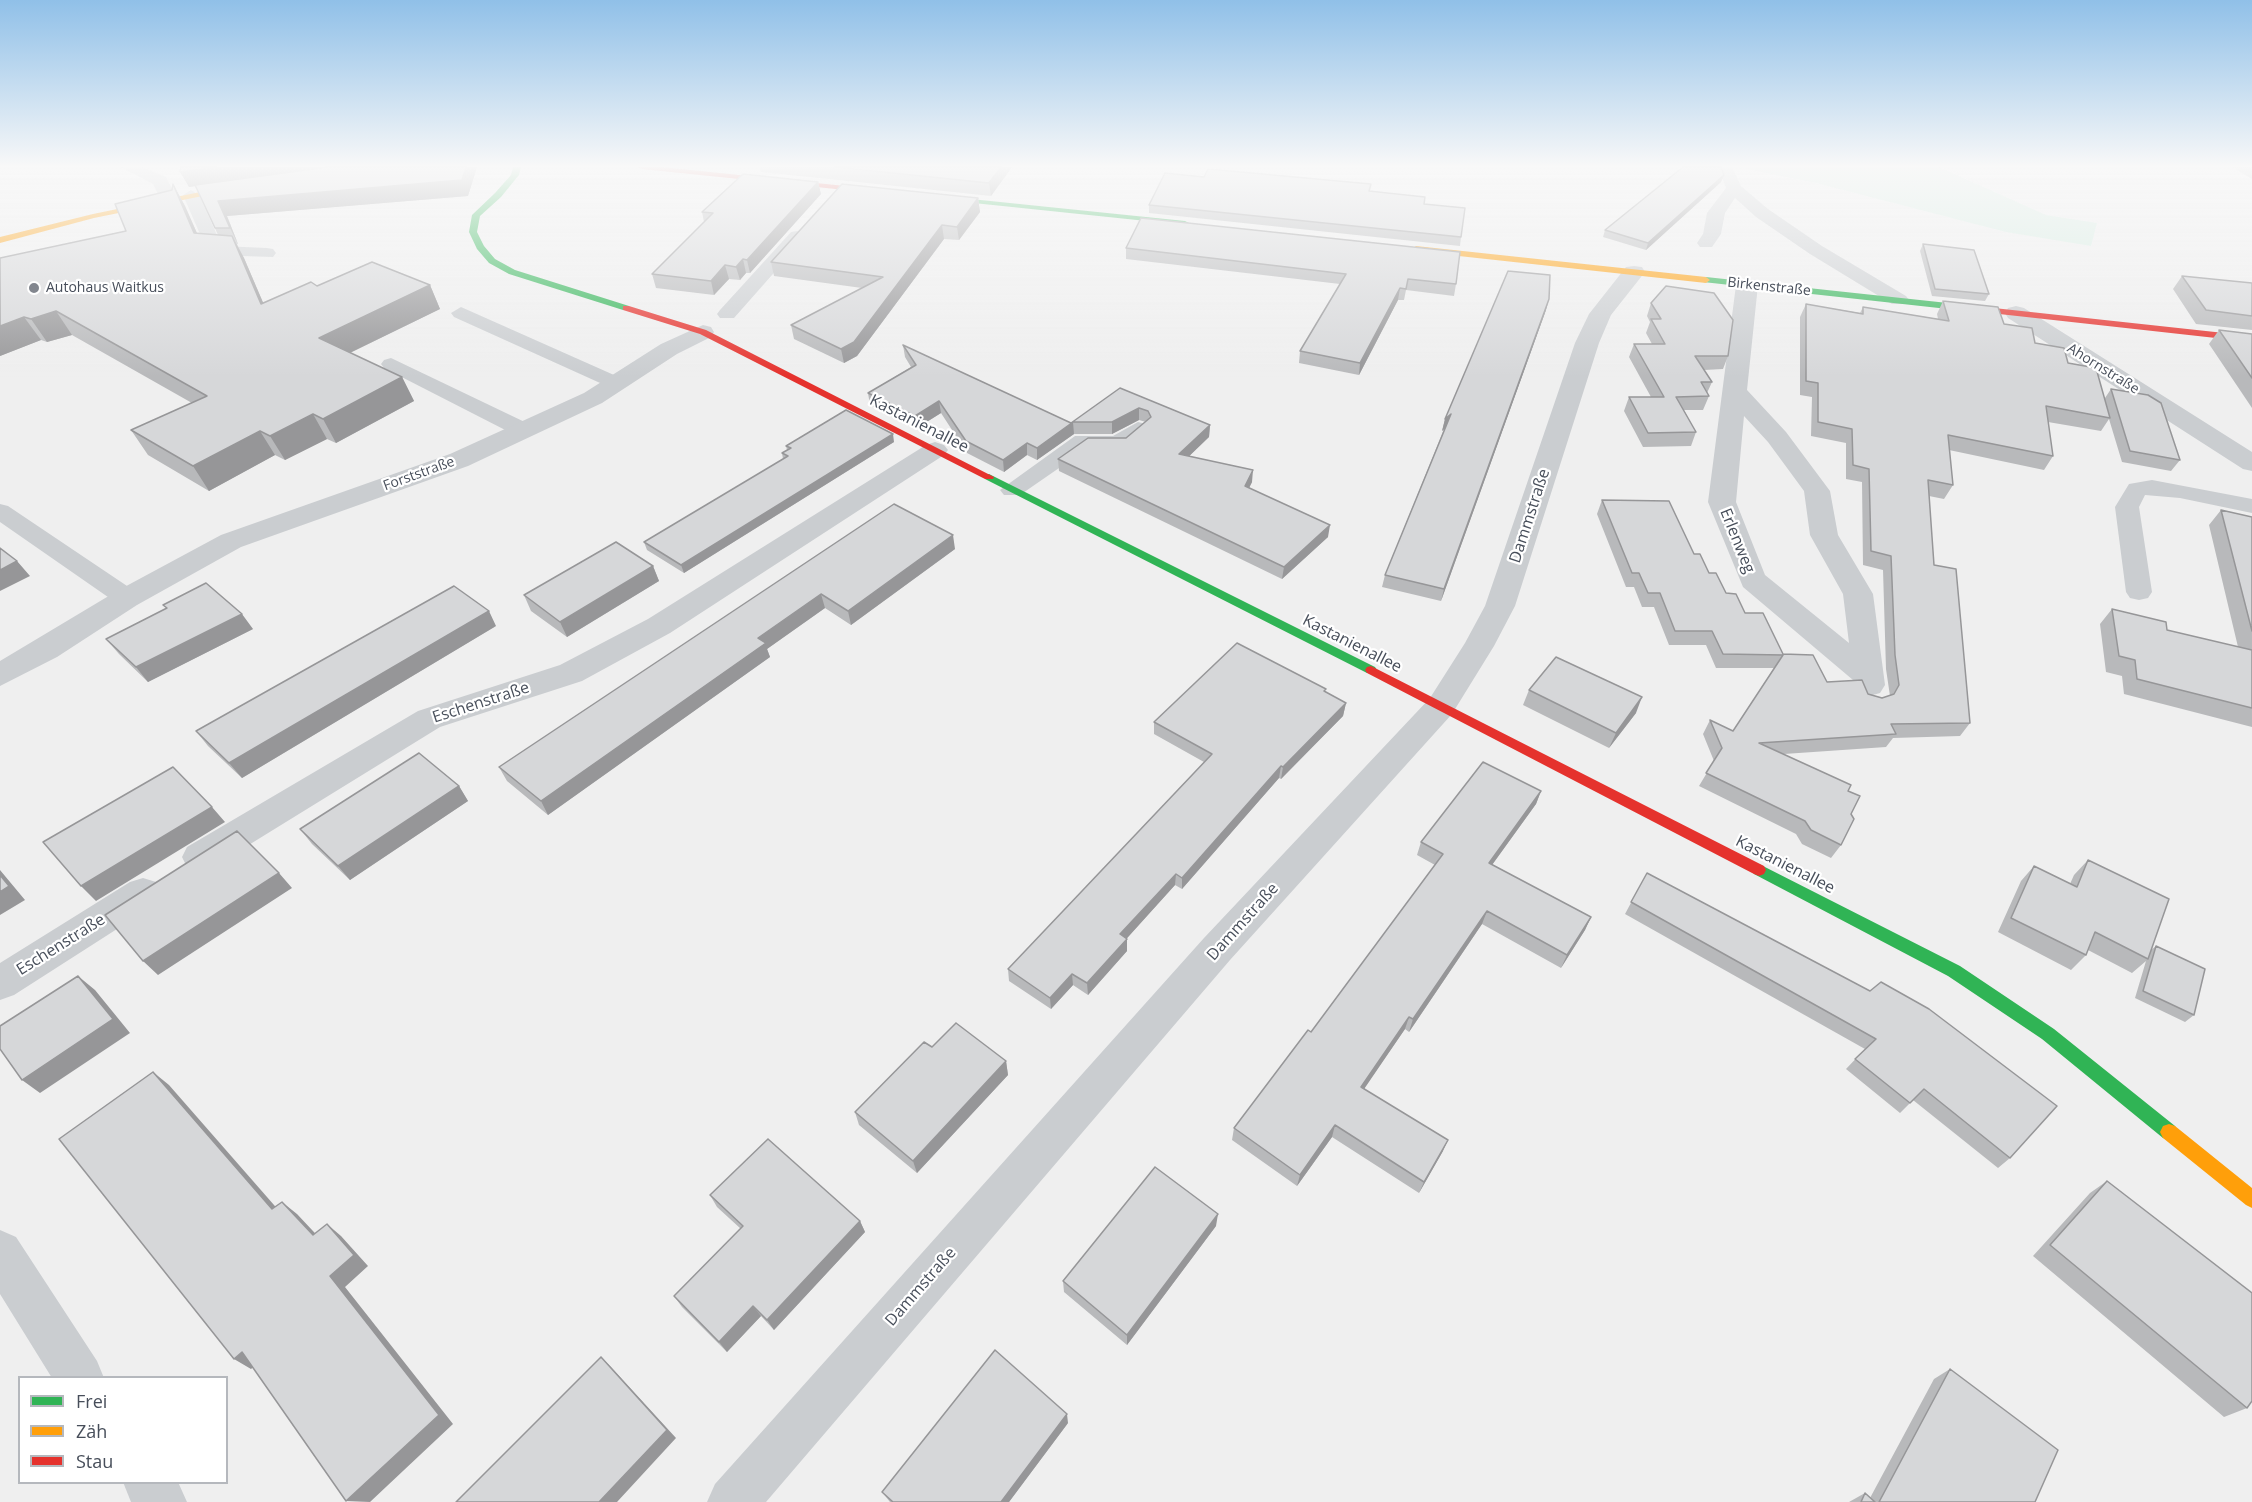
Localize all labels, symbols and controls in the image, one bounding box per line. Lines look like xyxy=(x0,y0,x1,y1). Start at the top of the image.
street label: Birkenstraße xyxy=(1726,274,1812,300)
place label: Autohaus Waitkus xyxy=(46,280,164,296)
marker: Autohaus Waitkus xyxy=(27,281,41,295)
street label: Ahornstraße xyxy=(2064,340,2142,398)
street label: Kastanienallee xyxy=(866,391,972,457)
street label: Forststraße xyxy=(381,453,457,495)
street label: Dammstraße xyxy=(1506,467,1554,565)
street label: Erlenweg xyxy=(1715,506,1759,576)
street label: Kastanienallee xyxy=(1299,611,1405,677)
street label: Eschenstraße xyxy=(430,678,532,728)
street label: Kastanienallee xyxy=(1732,832,1838,898)
street label: Dammstraße xyxy=(1203,879,1283,965)
street label: Eschenstraße xyxy=(13,910,109,980)
street label: Dammstraße xyxy=(882,1244,960,1330)
legend xyxy=(18,1376,228,1484)
text: Frei xyxy=(76,1389,107,1413)
text: Zäh xyxy=(76,1419,107,1443)
text: Stau xyxy=(76,1449,113,1473)

